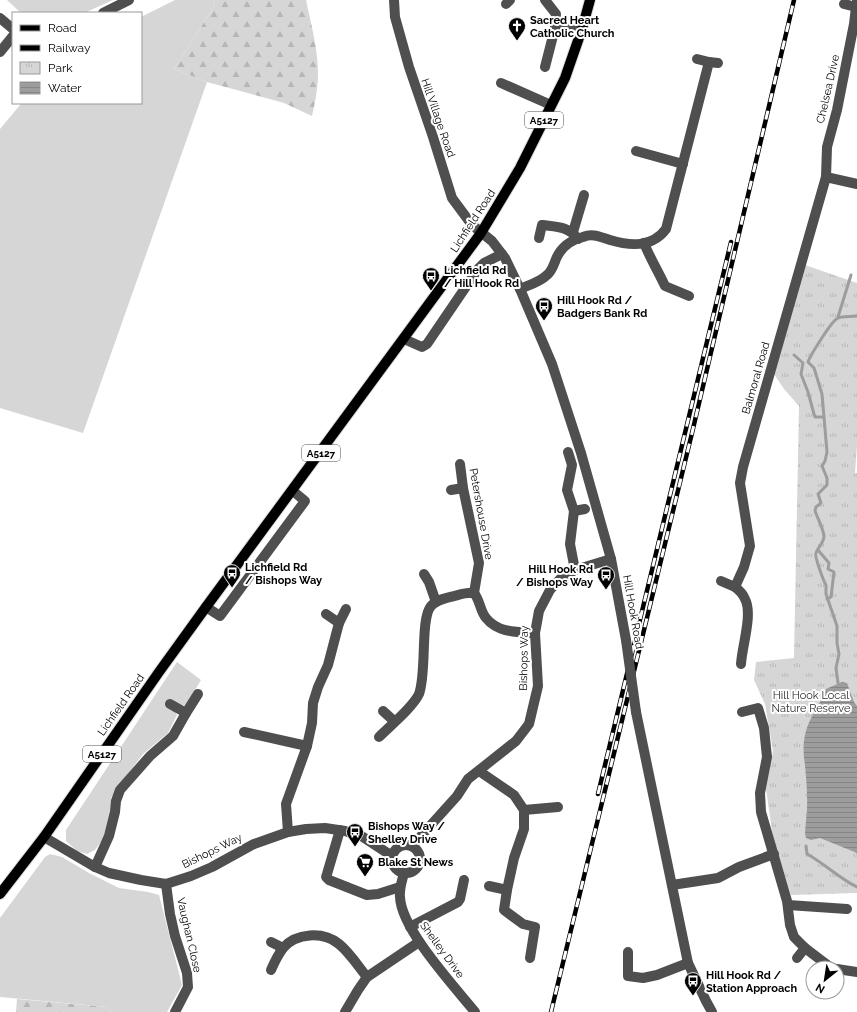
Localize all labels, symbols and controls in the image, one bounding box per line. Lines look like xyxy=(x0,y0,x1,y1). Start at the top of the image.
legend xyxy=(12,12,142,104)
place label: Sacred Heart Catholic Church xyxy=(530,14,615,40)
church icon: Sacred Heart Catholic Church xyxy=(507,16,527,41)
text: Road xyxy=(48,21,77,35)
text: Railway xyxy=(48,41,91,55)
street label: Chelsea Drive xyxy=(814,53,842,125)
text: Park xyxy=(48,61,73,75)
street label: Hill Village Road xyxy=(418,77,458,159)
text: Water xyxy=(48,81,82,95)
road number: A5127 xyxy=(525,112,563,128)
street label: Lichfield Road xyxy=(448,187,498,255)
place label: Lichfield Rd / Hill Hook Rd xyxy=(444,264,519,290)
bus stop icon: Lichfield Rd / Hill Hook Rd xyxy=(421,266,441,291)
place label: Hill Hook Rd / Badgers Bank Rd xyxy=(557,294,647,320)
bus stop icon: Hill Hook Rd / Badgers Bank Rd xyxy=(534,296,554,321)
street label: Balmoral Road xyxy=(739,340,773,416)
road number: A5127 xyxy=(302,445,340,461)
street label: Petershouse Drive xyxy=(467,467,496,561)
place label: Lichfield Rd / Bishops Way xyxy=(245,561,322,587)
bus stop icon: Lichfield Rd / Bishops Way xyxy=(222,563,242,588)
place label: Hill Hook Rd / Bishops Way xyxy=(516,563,593,589)
bus stop icon: Hill Hook Rd / Bishops Way xyxy=(596,565,616,590)
street label: Hill Hook Road xyxy=(620,574,646,650)
street label: Bishops Way xyxy=(517,625,531,691)
street label: Lichfield Road xyxy=(95,672,147,738)
park label: Hill Hook Local Nature Reserve xyxy=(772,689,851,715)
road number: A5127 xyxy=(83,746,121,762)
place label: Bishops Way / Shelley Drive xyxy=(368,820,445,846)
bus stop icon: Bishops Way / Shelley Drive xyxy=(345,822,365,847)
street label: Bishops Way xyxy=(180,831,244,871)
supermarket icon: Blake St News xyxy=(355,852,375,877)
place label: Blake St News xyxy=(378,856,454,869)
street label: Vaughan Close xyxy=(174,896,204,974)
street label: Shelley Drive xyxy=(417,919,467,981)
north arrow xyxy=(805,960,845,1000)
place label: Hill Hook Rd / Station Approach xyxy=(706,969,797,995)
bus stop icon: Hill Hook Rd / Station Approach xyxy=(683,971,703,996)
text: N xyxy=(813,980,827,996)

